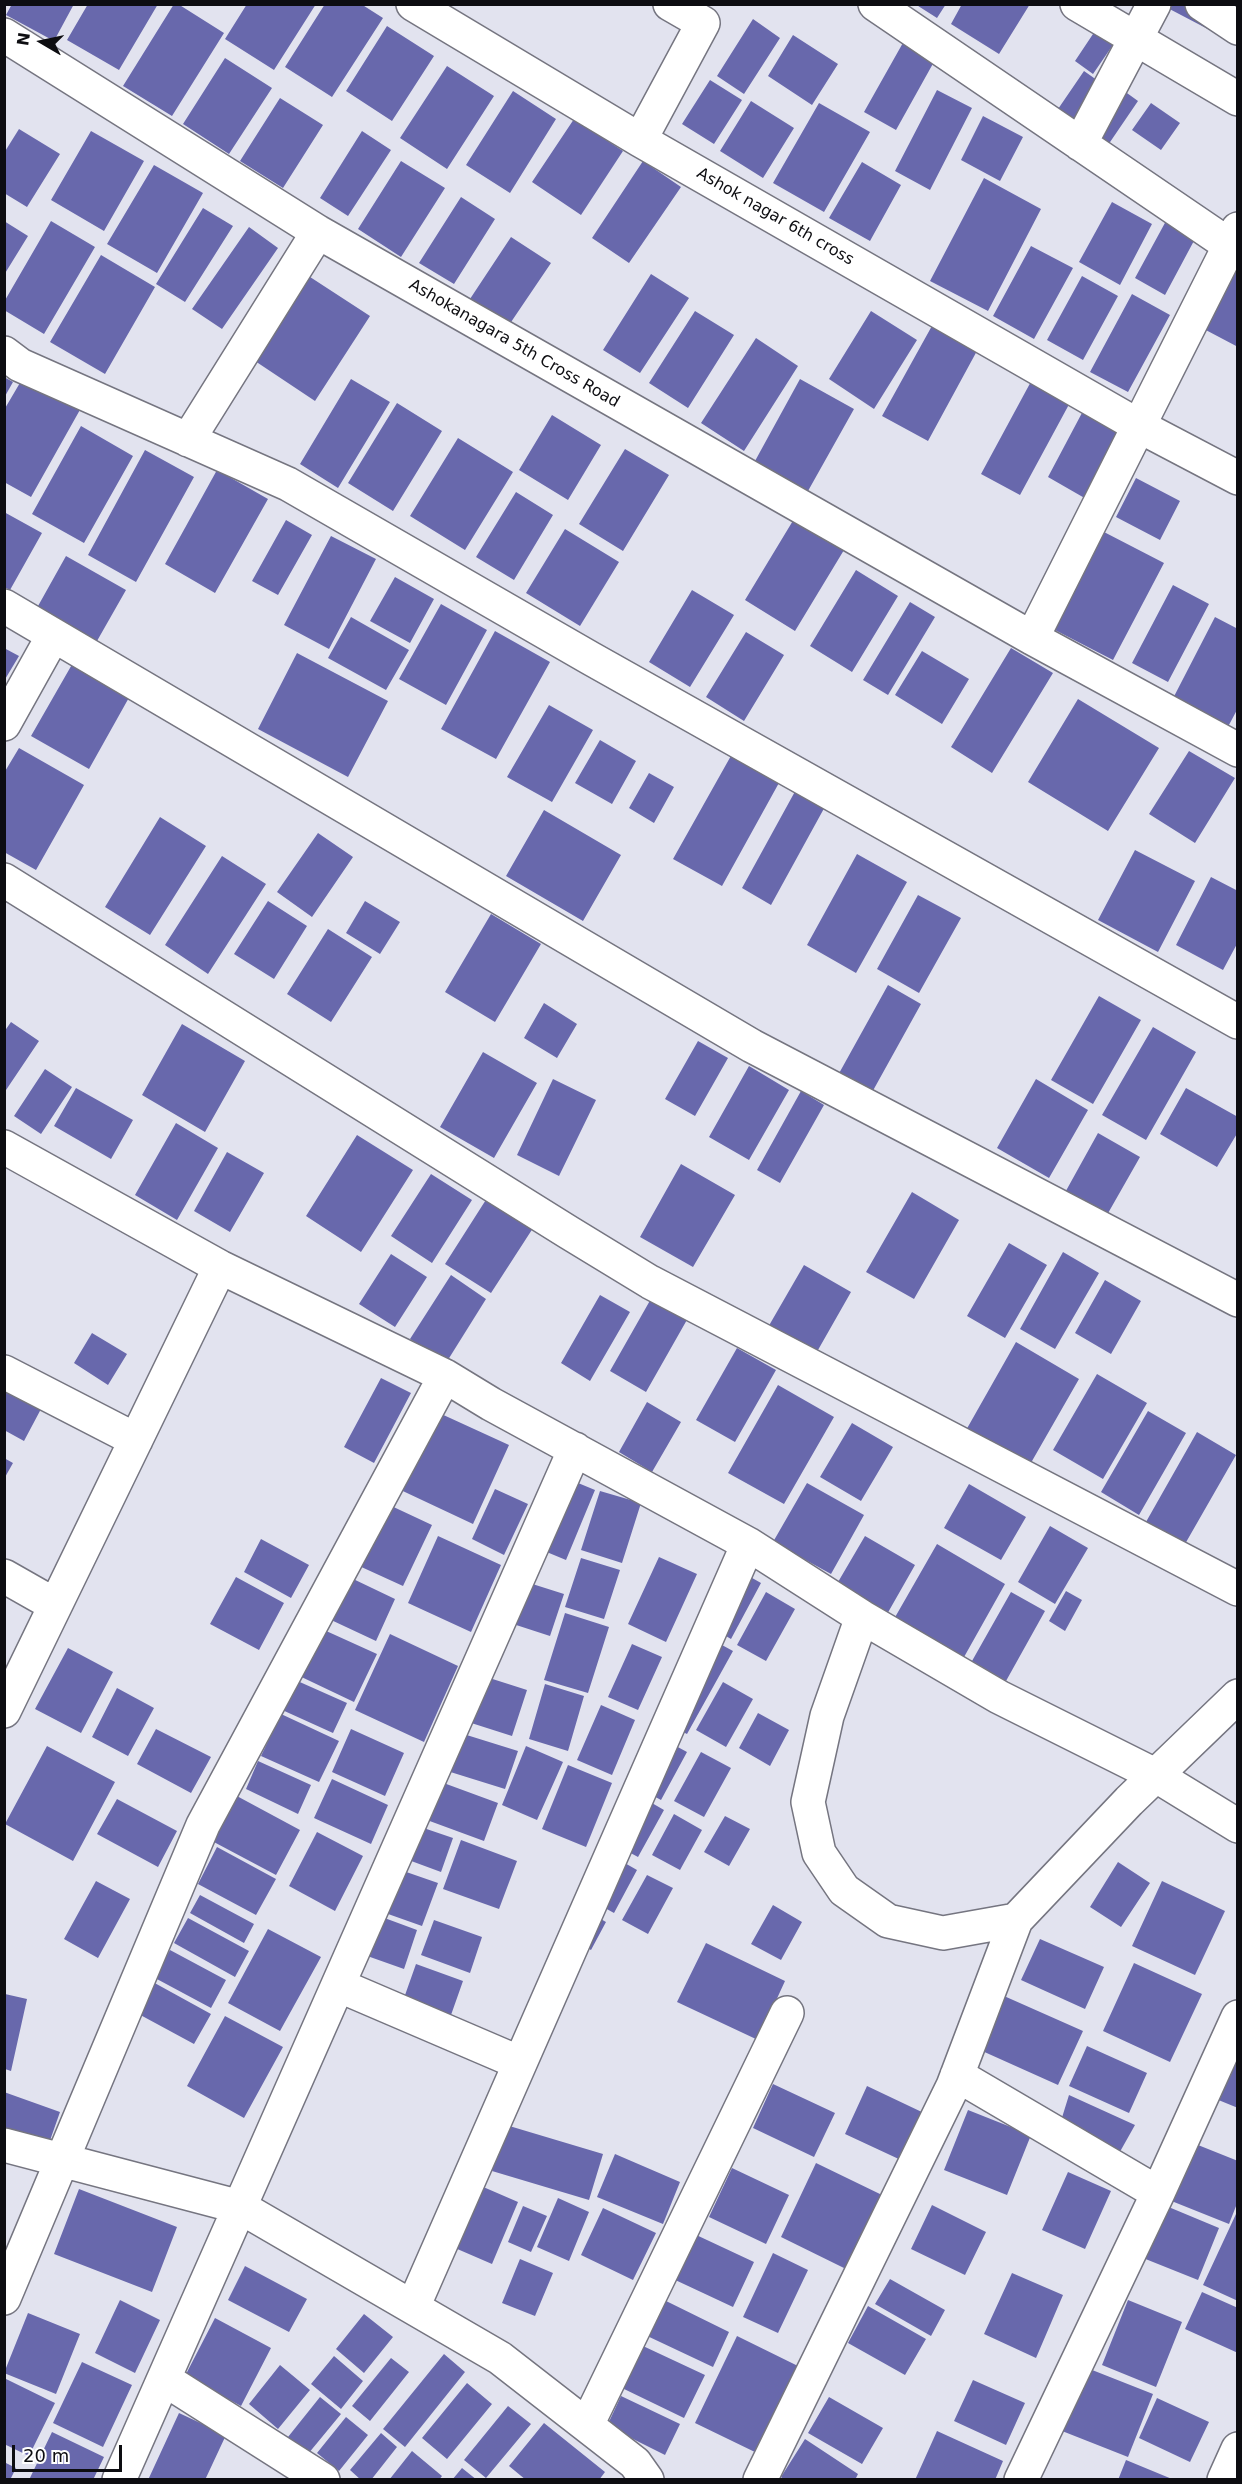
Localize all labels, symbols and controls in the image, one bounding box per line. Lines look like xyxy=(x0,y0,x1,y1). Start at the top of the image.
north arrow xyxy=(12,12,72,72)
text: N xyxy=(13,31,34,47)
street label: Ashok nagar 6th cross xyxy=(693,164,857,270)
street label: Ashokanagara 5th Cross Road xyxy=(405,276,623,412)
scale bar xyxy=(15,2433,124,2471)
text: 20 m xyxy=(23,2445,69,2466)

